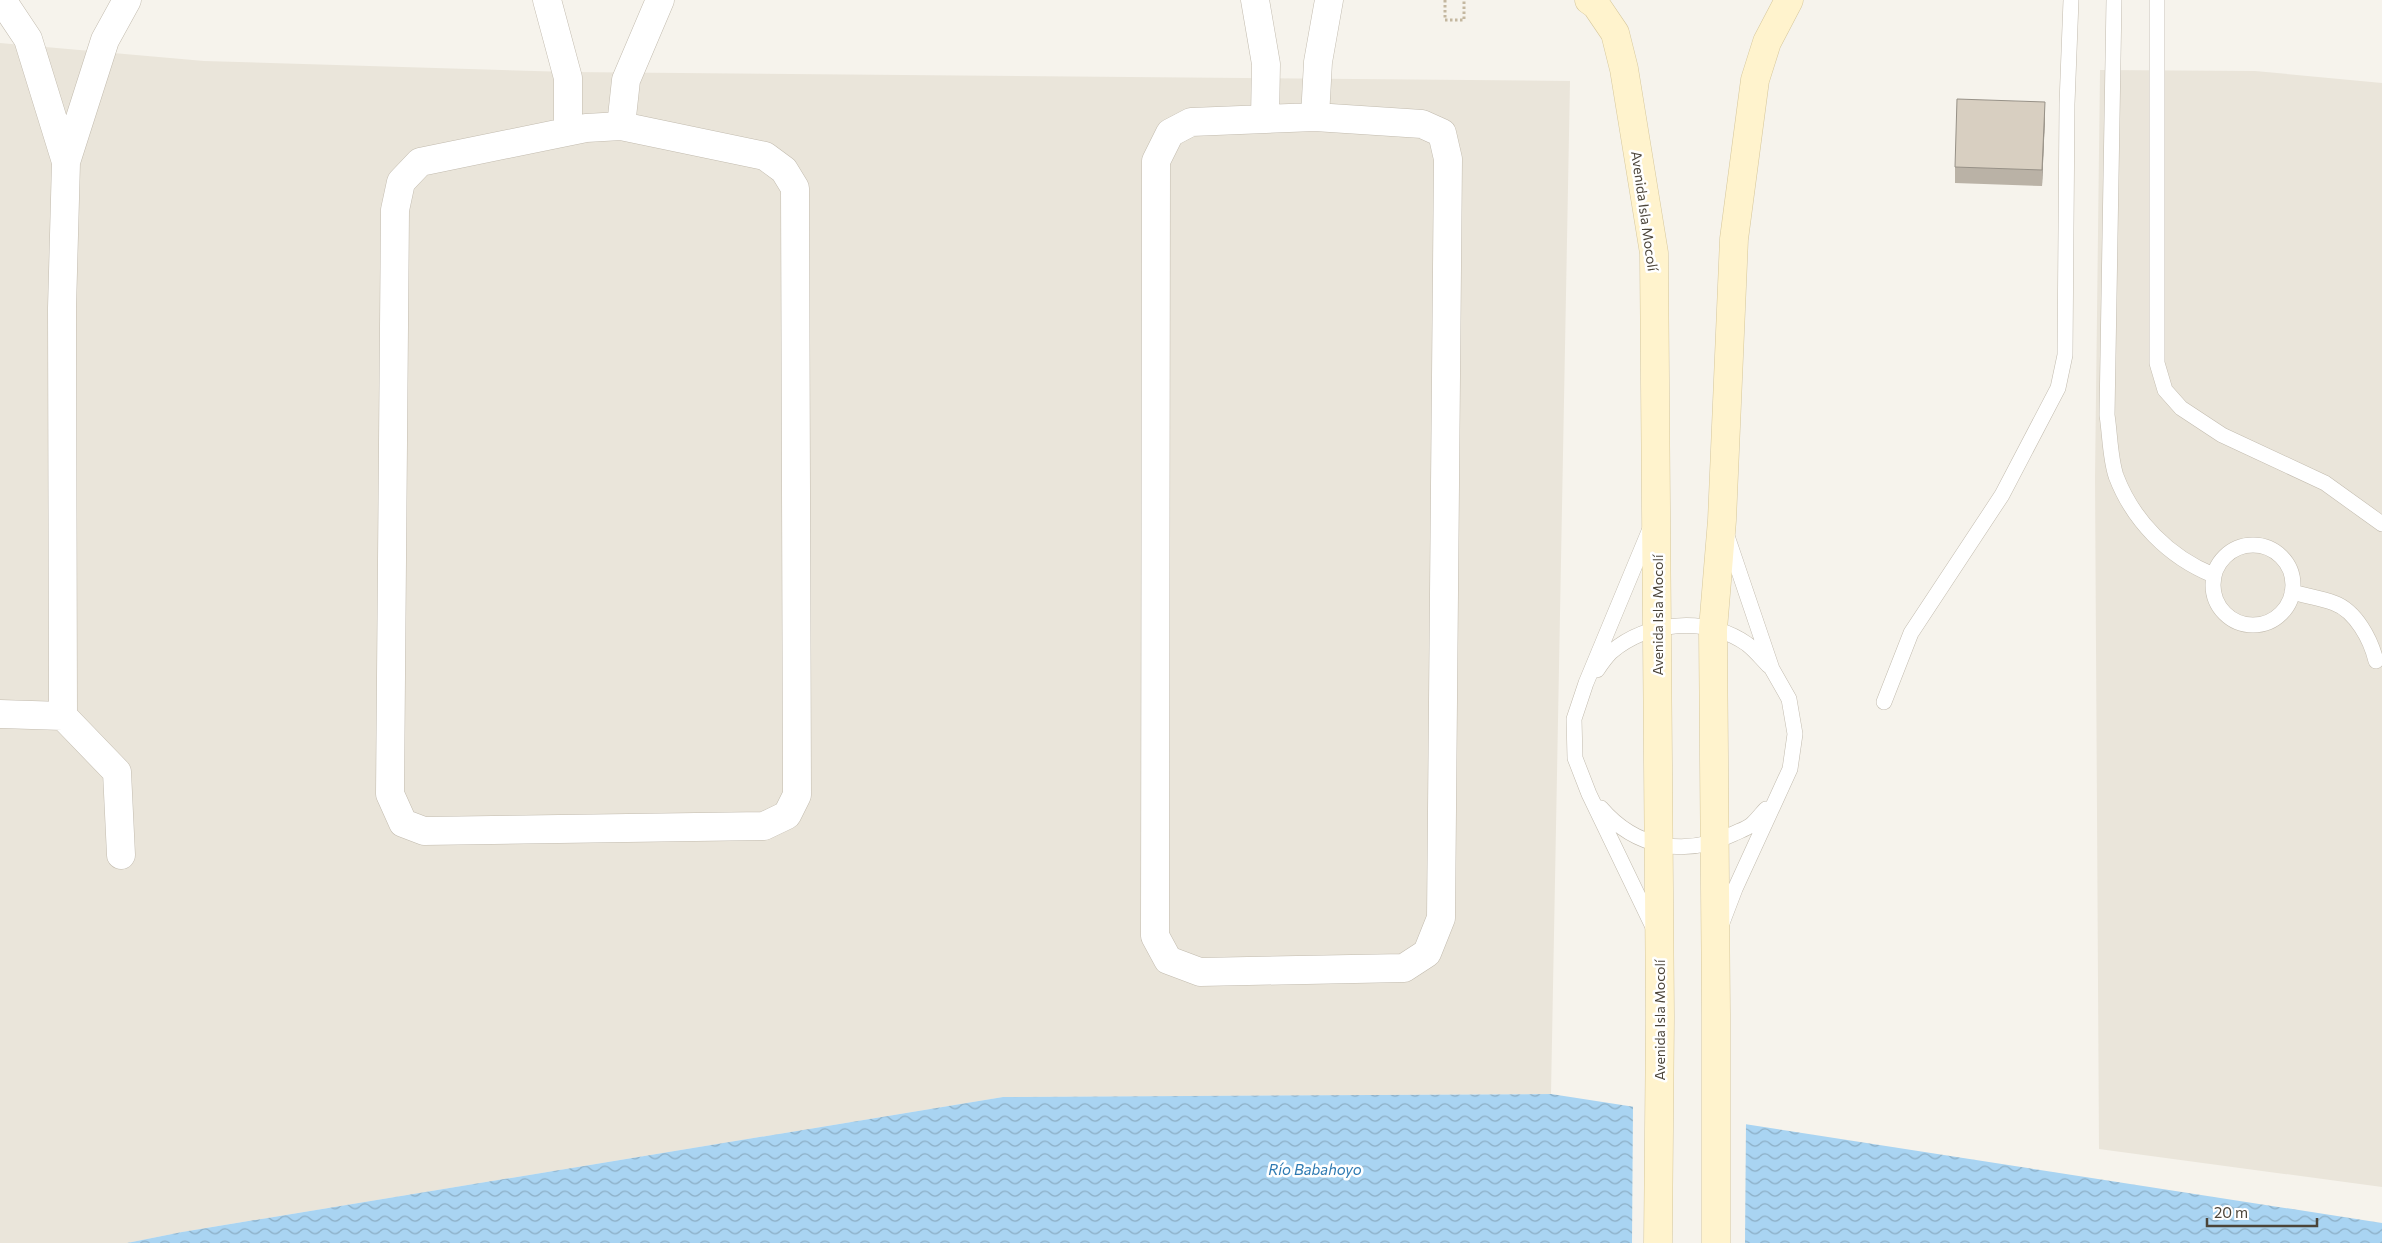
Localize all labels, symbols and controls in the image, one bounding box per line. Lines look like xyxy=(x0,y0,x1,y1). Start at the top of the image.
street label: Avenida Isla Mocolí xyxy=(1628,150,1662,273)
street label: Avenida Isla Mocolí xyxy=(1649,554,1666,676)
street label: Avenida Isla Mocolí xyxy=(1651,959,1668,1081)
water label: Río Babahoyo xyxy=(1268,1160,1362,1178)
scale bar xyxy=(2207,1196,2317,1228)
text: 20 m xyxy=(2214,1203,2248,1221)

